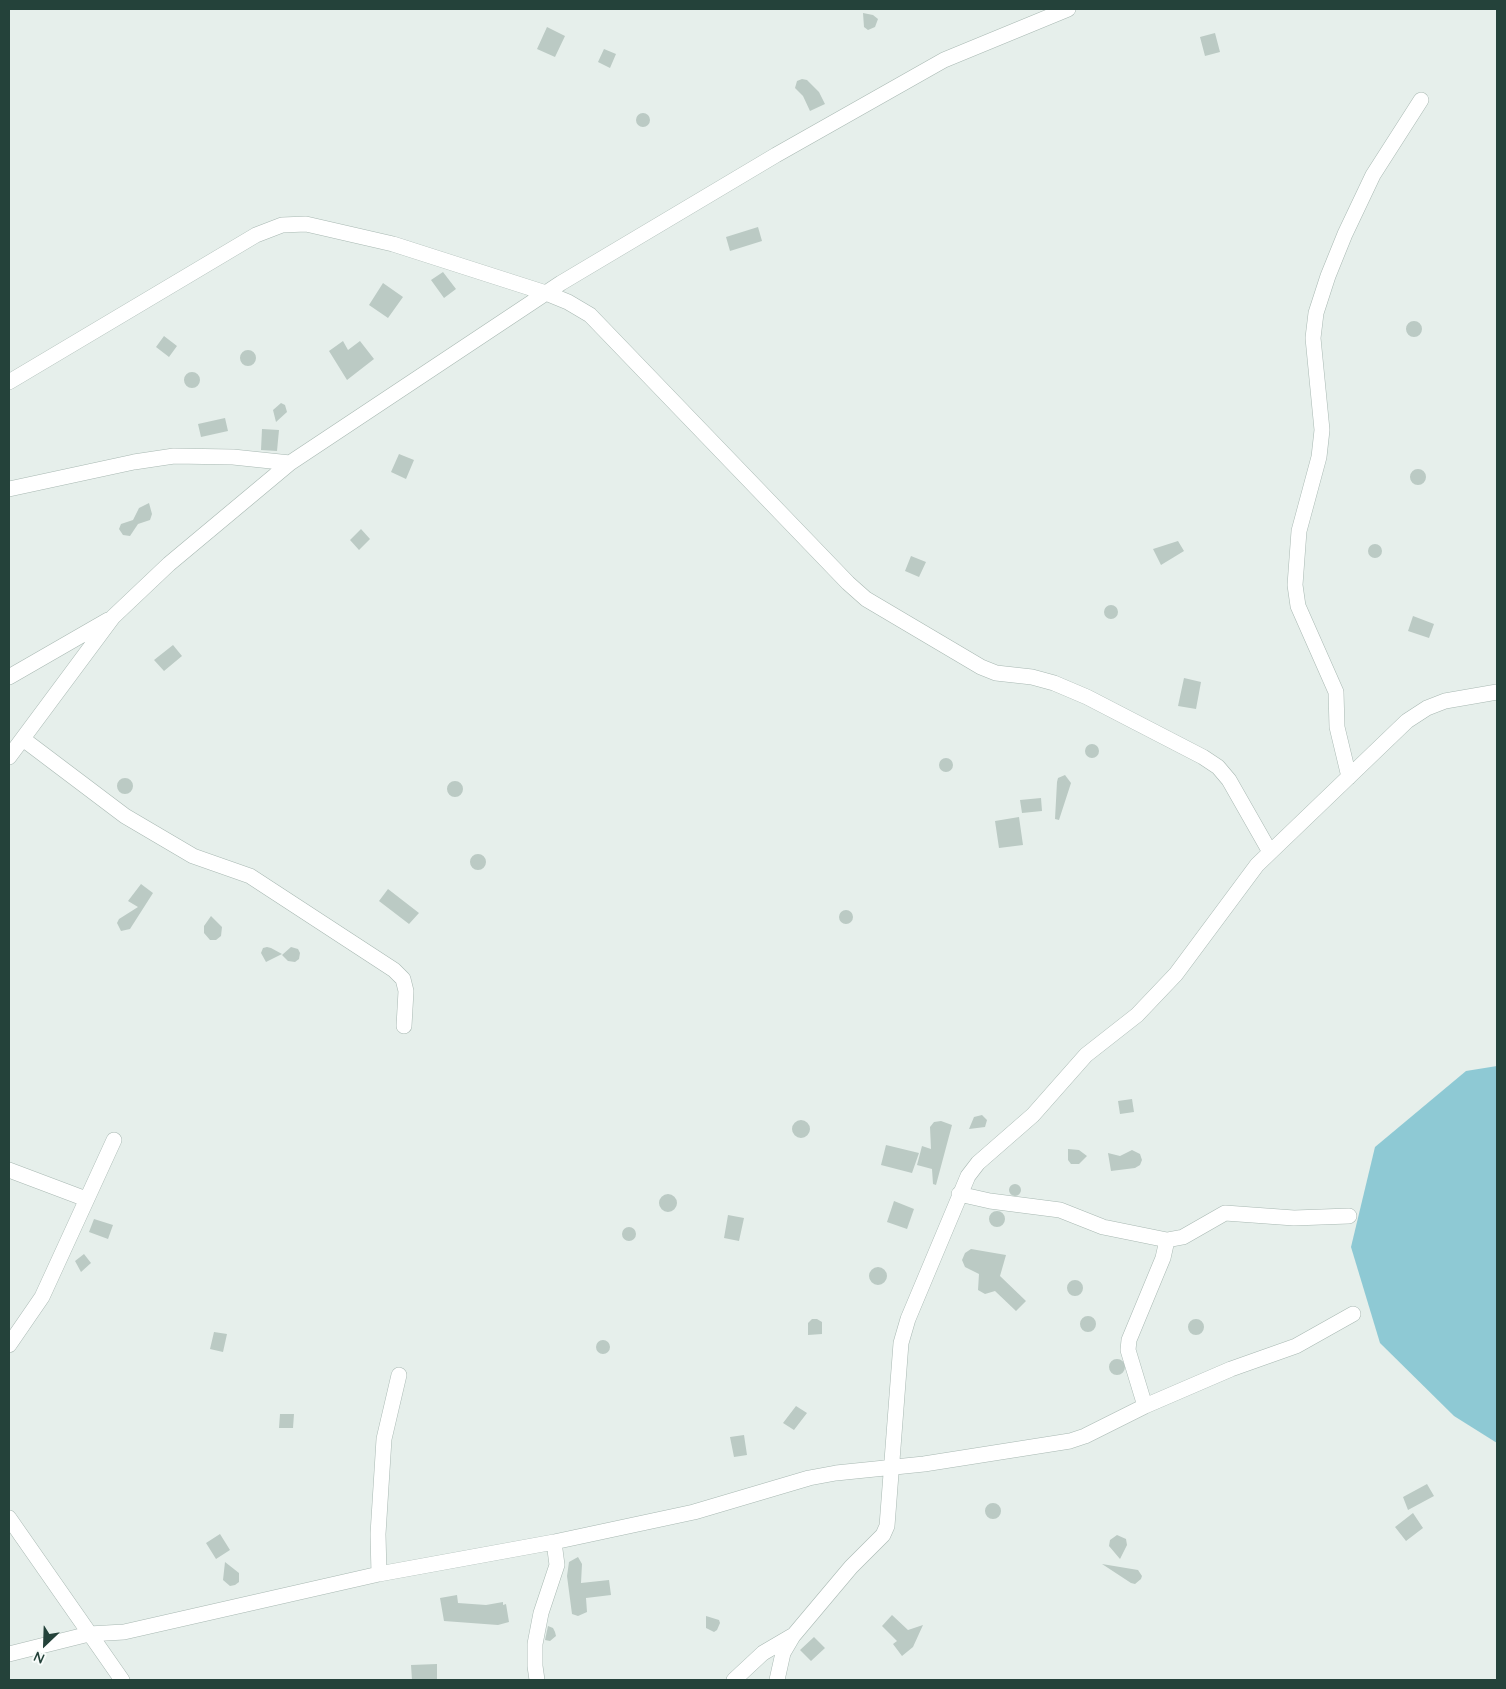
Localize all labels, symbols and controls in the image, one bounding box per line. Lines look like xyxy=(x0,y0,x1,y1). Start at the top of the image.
north arrow xyxy=(20,1619,70,1669)
text: N xyxy=(31,1647,47,1668)

